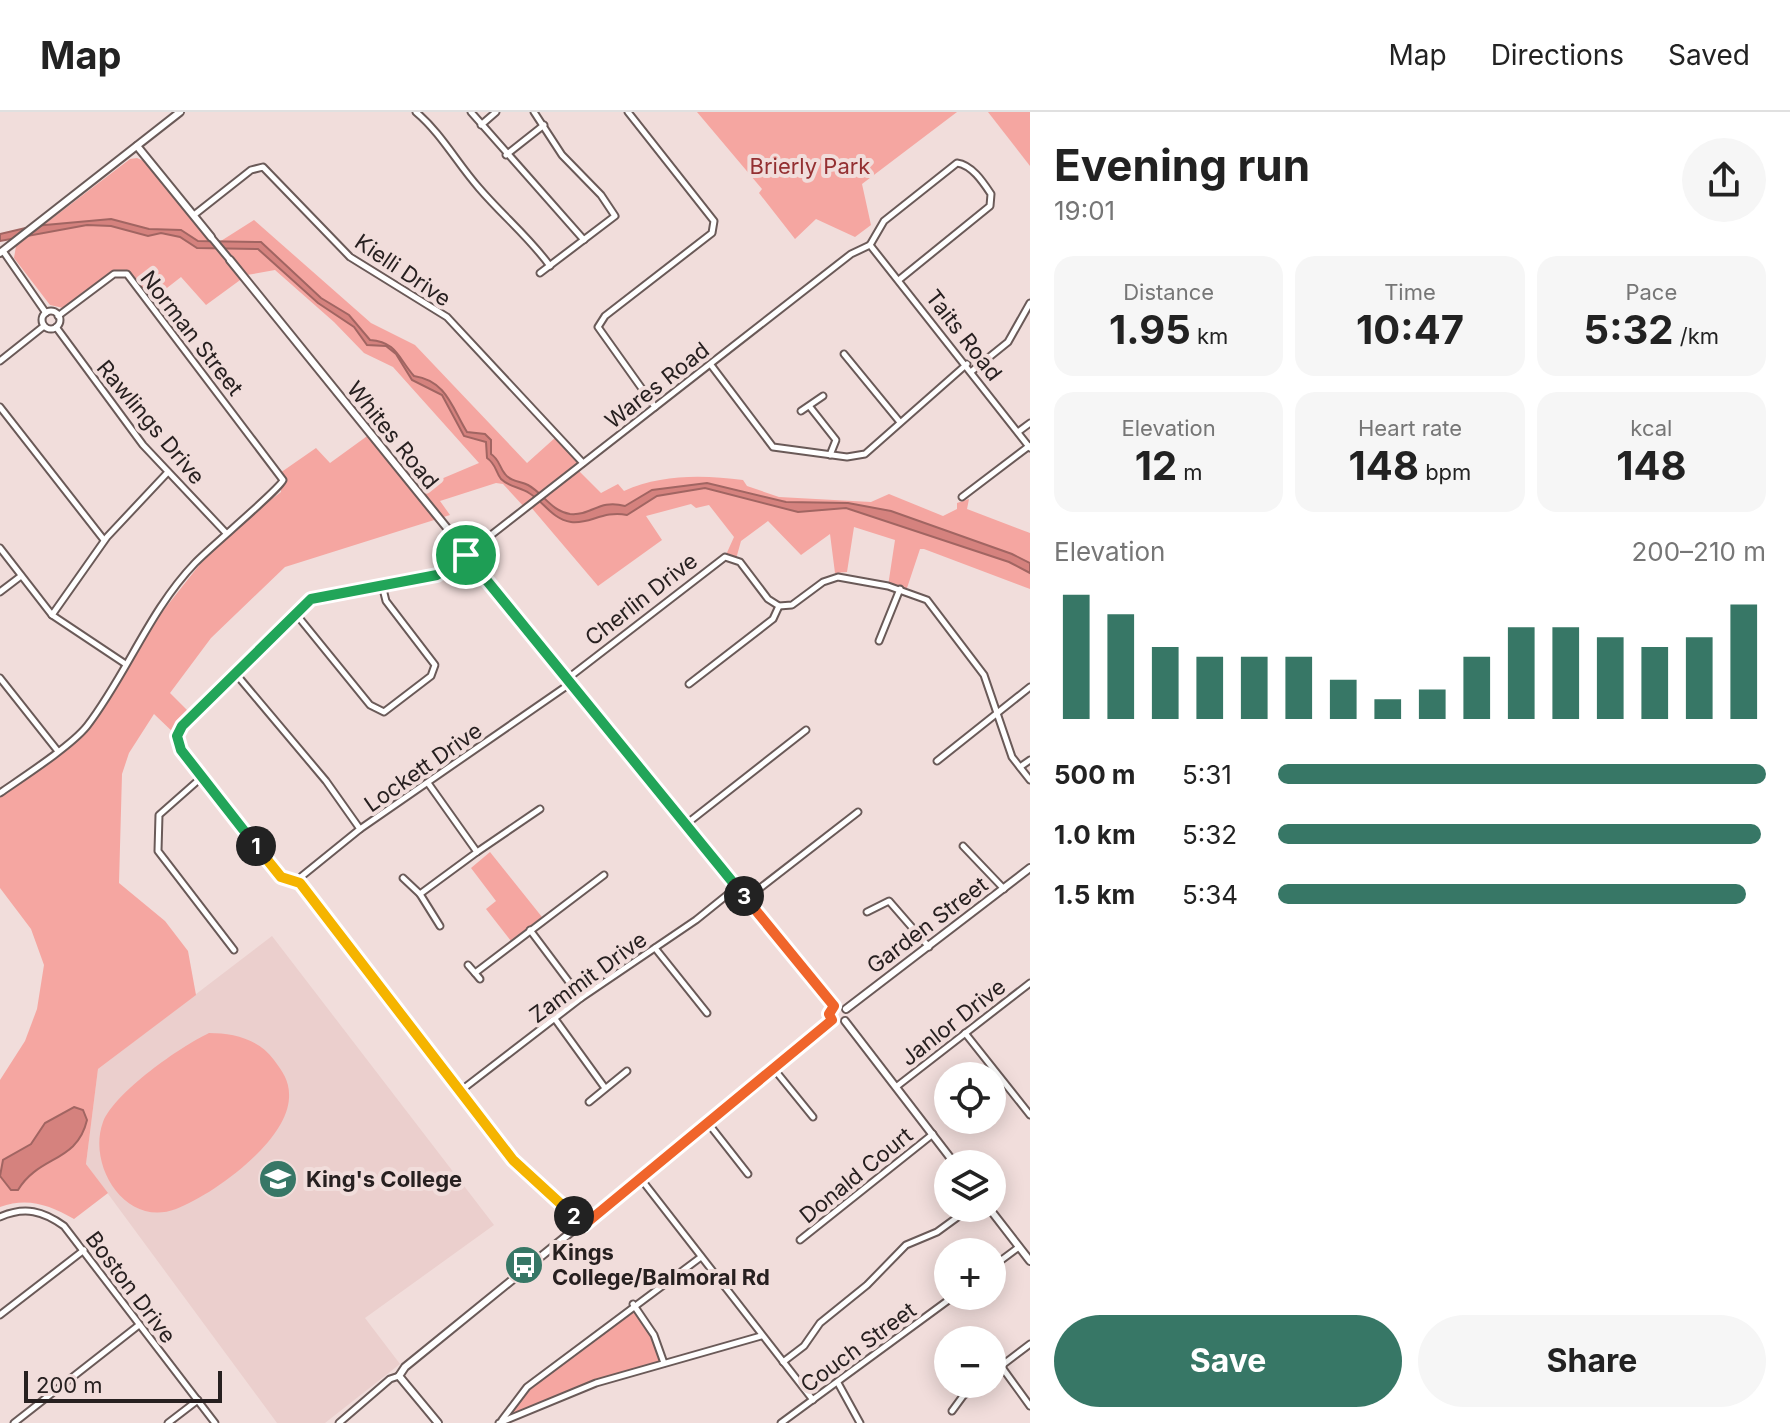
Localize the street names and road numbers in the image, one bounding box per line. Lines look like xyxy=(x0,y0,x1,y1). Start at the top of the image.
street label: Kielli Drive xyxy=(350,228,456,312)
street label: Norman Street xyxy=(135,265,249,401)
street label: Taits Road xyxy=(920,284,1008,386)
street label: Wares Road xyxy=(600,336,714,434)
street label: Rawlings Drive xyxy=(92,355,210,489)
street label: Whites Road xyxy=(342,376,444,494)
street label: Cherlin Drive xyxy=(580,547,702,651)
street label: Lockett Drive xyxy=(359,717,487,817)
street label: Garden Street xyxy=(862,871,992,979)
street label: Zammit Drive xyxy=(525,926,651,1028)
street label: Janlor Drive xyxy=(896,973,1010,1071)
street label: Donald Court xyxy=(794,1122,918,1228)
street label: Boston Drive xyxy=(81,1226,181,1348)
street label: Couch Street xyxy=(795,1296,921,1398)

